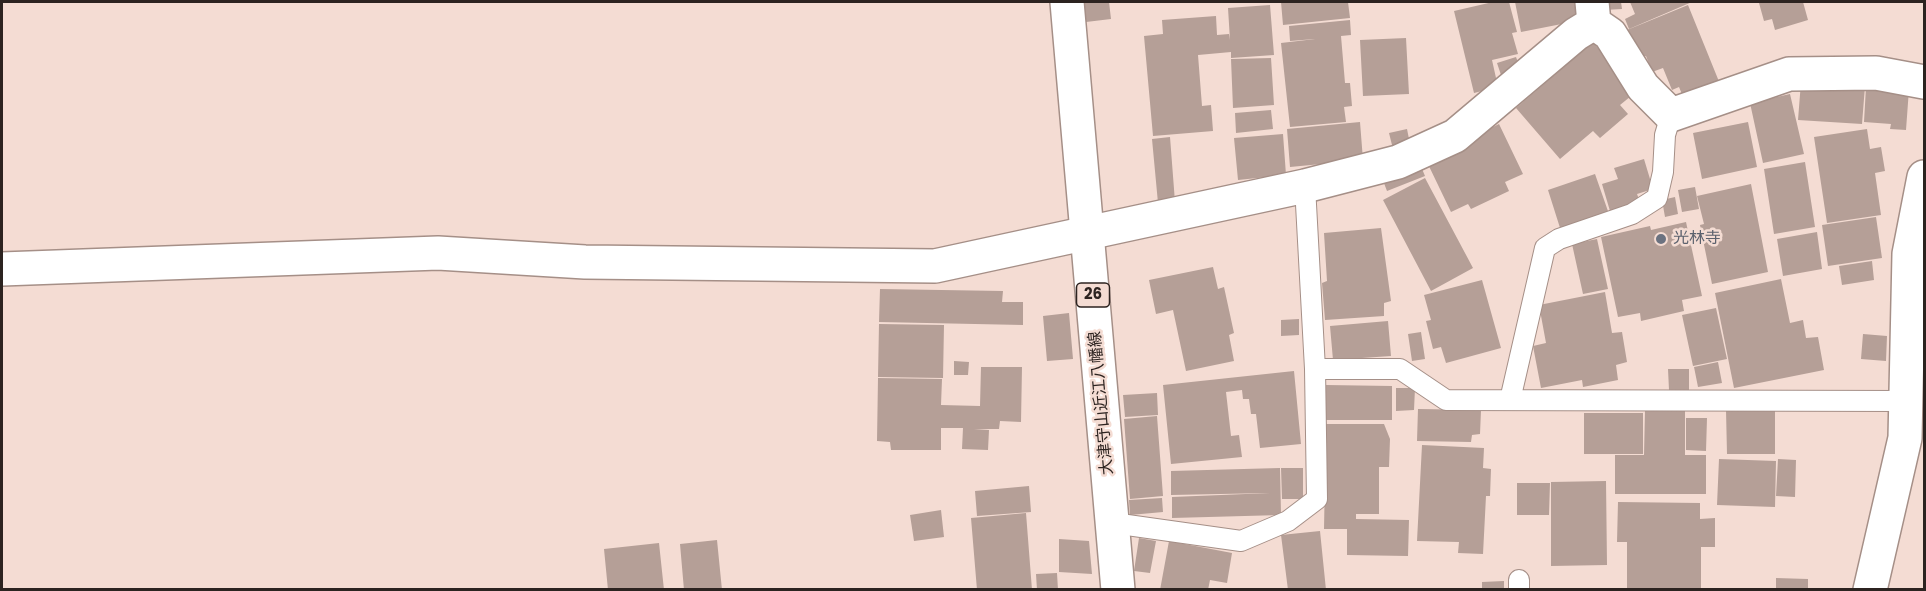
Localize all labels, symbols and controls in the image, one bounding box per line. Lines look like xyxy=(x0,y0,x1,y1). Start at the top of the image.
place label: 光林寺 xyxy=(1673,229,1721,249)
marker: 光林寺 xyxy=(1654,232,1668,246)
road number: 26 xyxy=(1076,283,1110,307)
street label: 大津守山近江八幡線 xyxy=(1086,330,1118,476)

